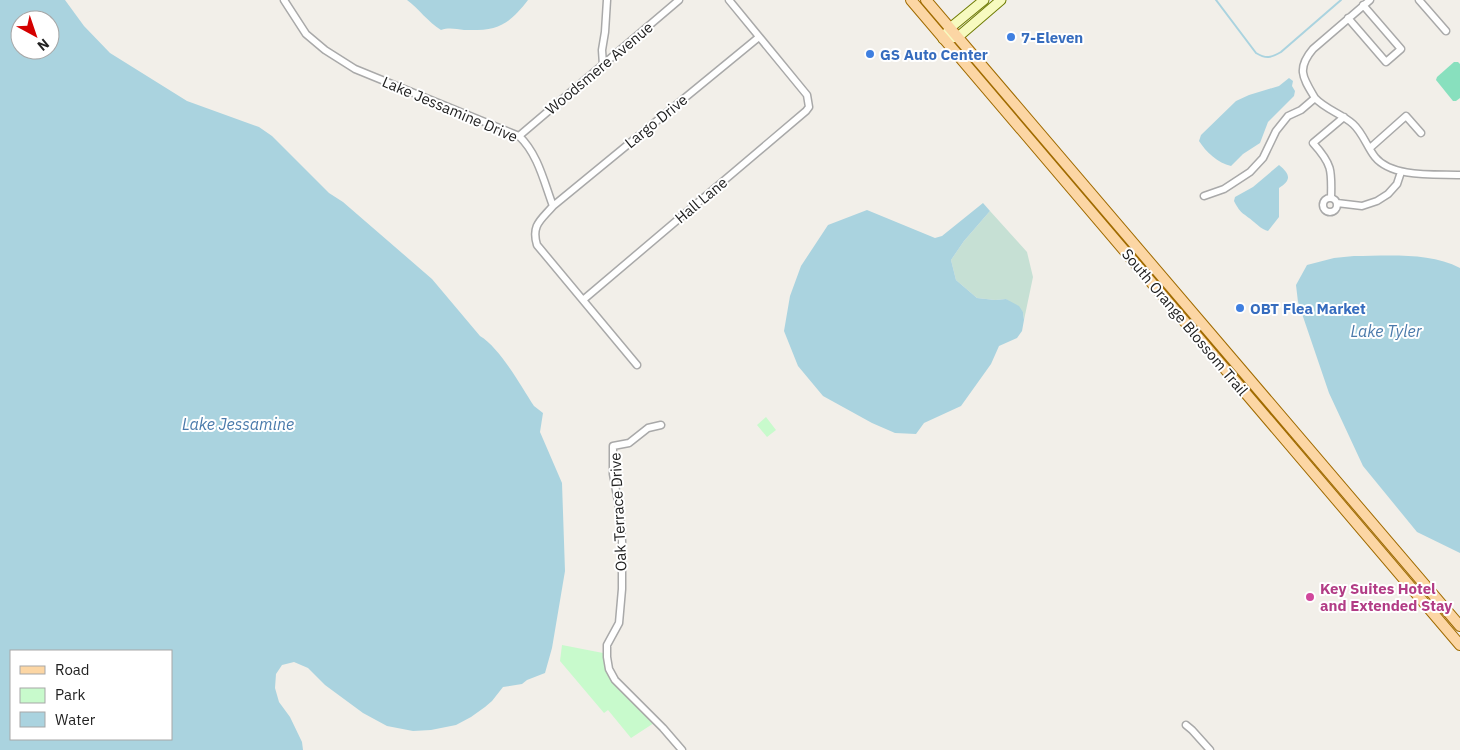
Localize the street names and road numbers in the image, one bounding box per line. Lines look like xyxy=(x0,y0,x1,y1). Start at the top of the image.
street label: Woodsmere Avenue xyxy=(541,17,657,119)
street label: Lake Jessamine Drive xyxy=(379,72,521,146)
street label: Largo Drive xyxy=(621,90,691,152)
street label: Hall Lane xyxy=(671,173,731,227)
street label: South Orange Blossom Trail xyxy=(1118,245,1252,399)
street label: Oak Terrace Drive xyxy=(605,452,631,572)

